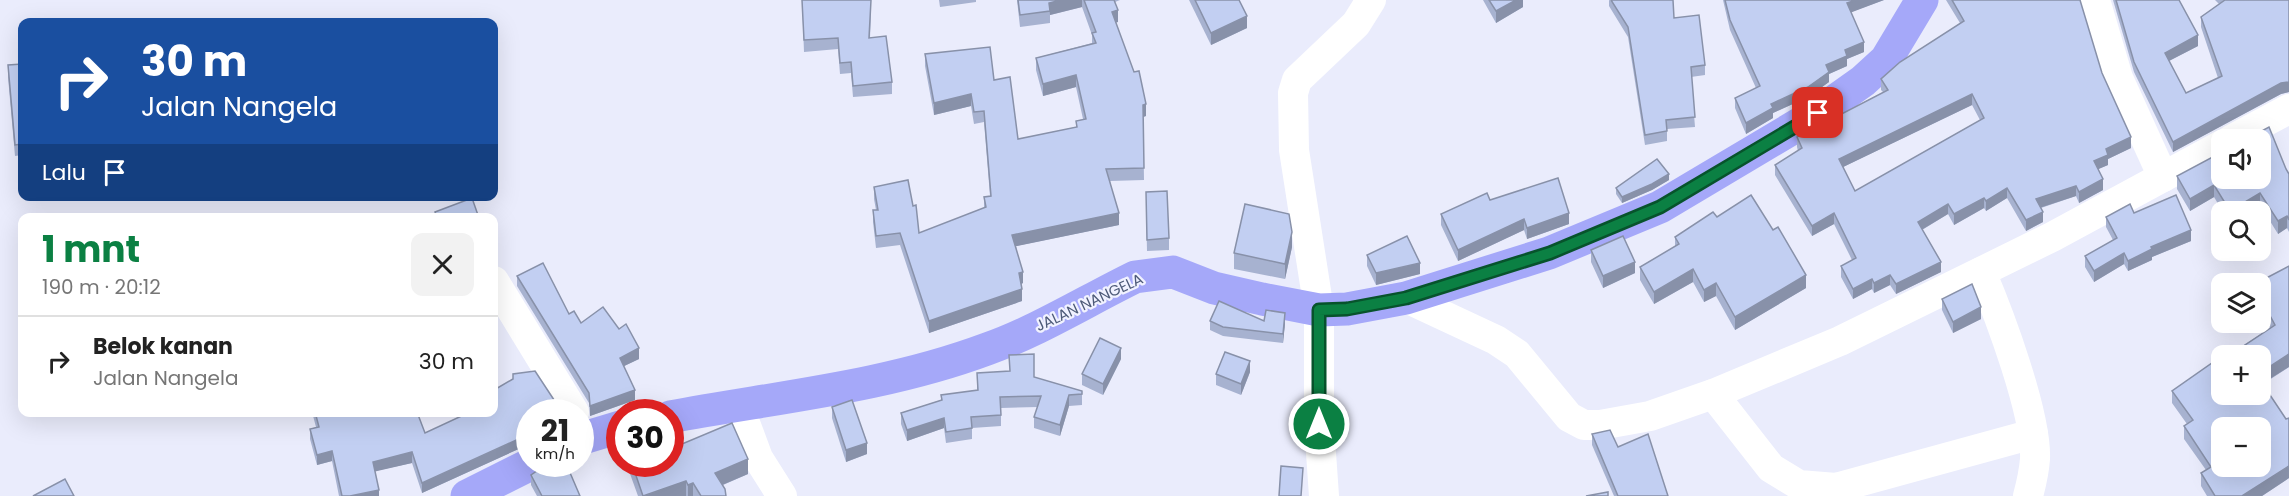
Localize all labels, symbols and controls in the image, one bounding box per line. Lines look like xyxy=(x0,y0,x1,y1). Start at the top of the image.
text: 30 m xyxy=(141,32,247,91)
icon: right xyxy=(42,42,120,120)
pin xyxy=(1792,87,1843,138)
text: Jalan Nangela xyxy=(141,88,337,125)
icon: arrive xyxy=(1801,96,1834,129)
map controls xyxy=(2211,129,2271,477)
button: sound xyxy=(2211,129,2271,189)
icon: arrive xyxy=(98,156,131,189)
text: Lalu xyxy=(42,157,86,188)
button: search xyxy=(2211,201,2271,261)
text: 1 mnt xyxy=(42,224,140,275)
button: close xyxy=(411,233,474,296)
street label: JALAN NANGELA xyxy=(1032,268,1146,336)
text: 190 m · 20:12 xyxy=(42,273,161,301)
button: layers xyxy=(2211,273,2271,333)
text: Belok kanan xyxy=(93,331,233,362)
icon: right xyxy=(42,345,75,378)
button: + xyxy=(2211,345,2271,405)
text: 30 m xyxy=(419,346,474,377)
text: Jalan Nangela xyxy=(93,364,238,392)
position arrow xyxy=(1287,392,1351,456)
speed limit sign: 30 xyxy=(606,399,684,477)
text: 21 xyxy=(541,409,569,452)
button: − xyxy=(2211,417,2271,477)
text: km/h xyxy=(535,443,575,464)

